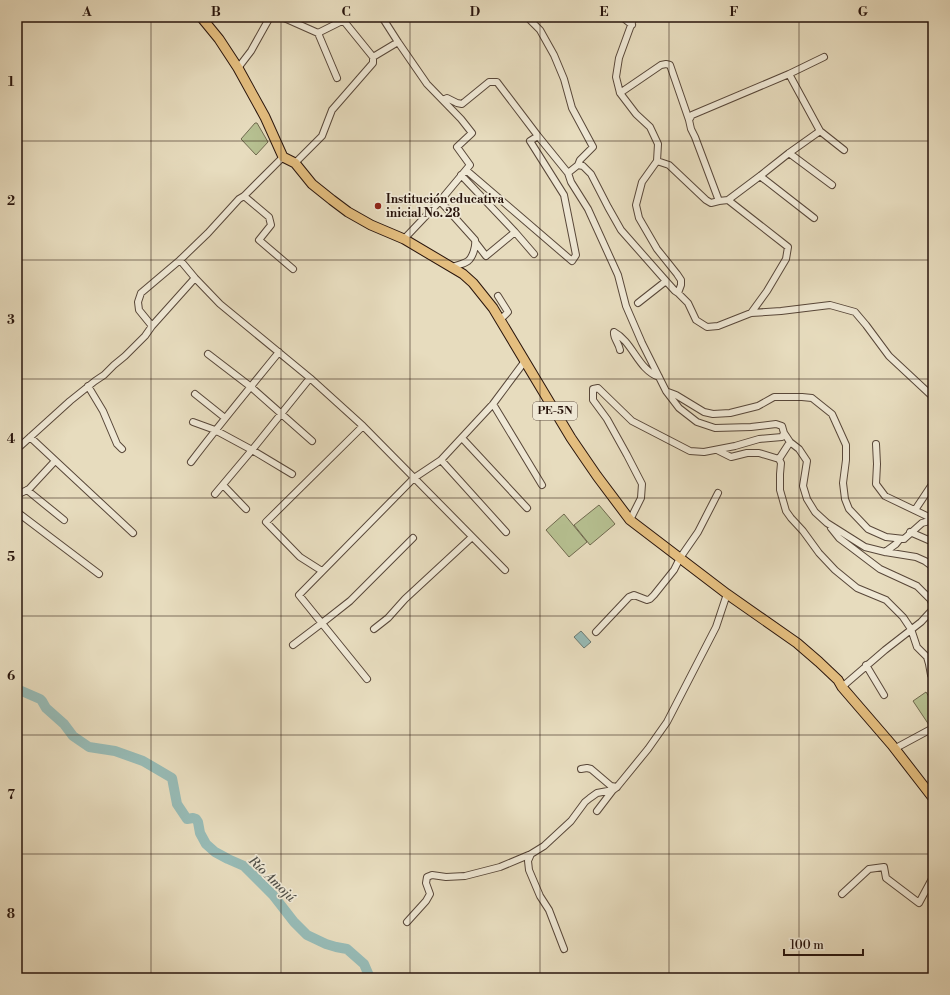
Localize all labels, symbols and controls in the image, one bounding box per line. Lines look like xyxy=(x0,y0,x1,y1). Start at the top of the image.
text: A xyxy=(81,4,92,20)
text: B xyxy=(211,4,221,20)
text: C xyxy=(341,4,351,20)
text: D xyxy=(470,4,480,20)
text: E xyxy=(599,4,609,20)
text: F xyxy=(729,4,739,20)
text: G xyxy=(858,4,869,20)
text: 1 xyxy=(8,74,15,90)
place label: Institución educativa inicial No. 28 xyxy=(386,192,505,221)
text: 2 xyxy=(7,193,15,209)
marker: Institución educativa inicial No. 28 xyxy=(373,201,383,211)
text: 3 xyxy=(7,312,15,328)
road number: PE-5N xyxy=(533,402,577,420)
text: 4 xyxy=(7,431,16,447)
text: 5 xyxy=(7,549,15,565)
text: 6 xyxy=(7,668,15,684)
text: 7 xyxy=(7,787,15,803)
water label: Río Amojú xyxy=(245,852,299,906)
text: 8 xyxy=(7,906,15,922)
scale bar xyxy=(784,931,863,957)
text: 100 m xyxy=(790,938,824,953)

